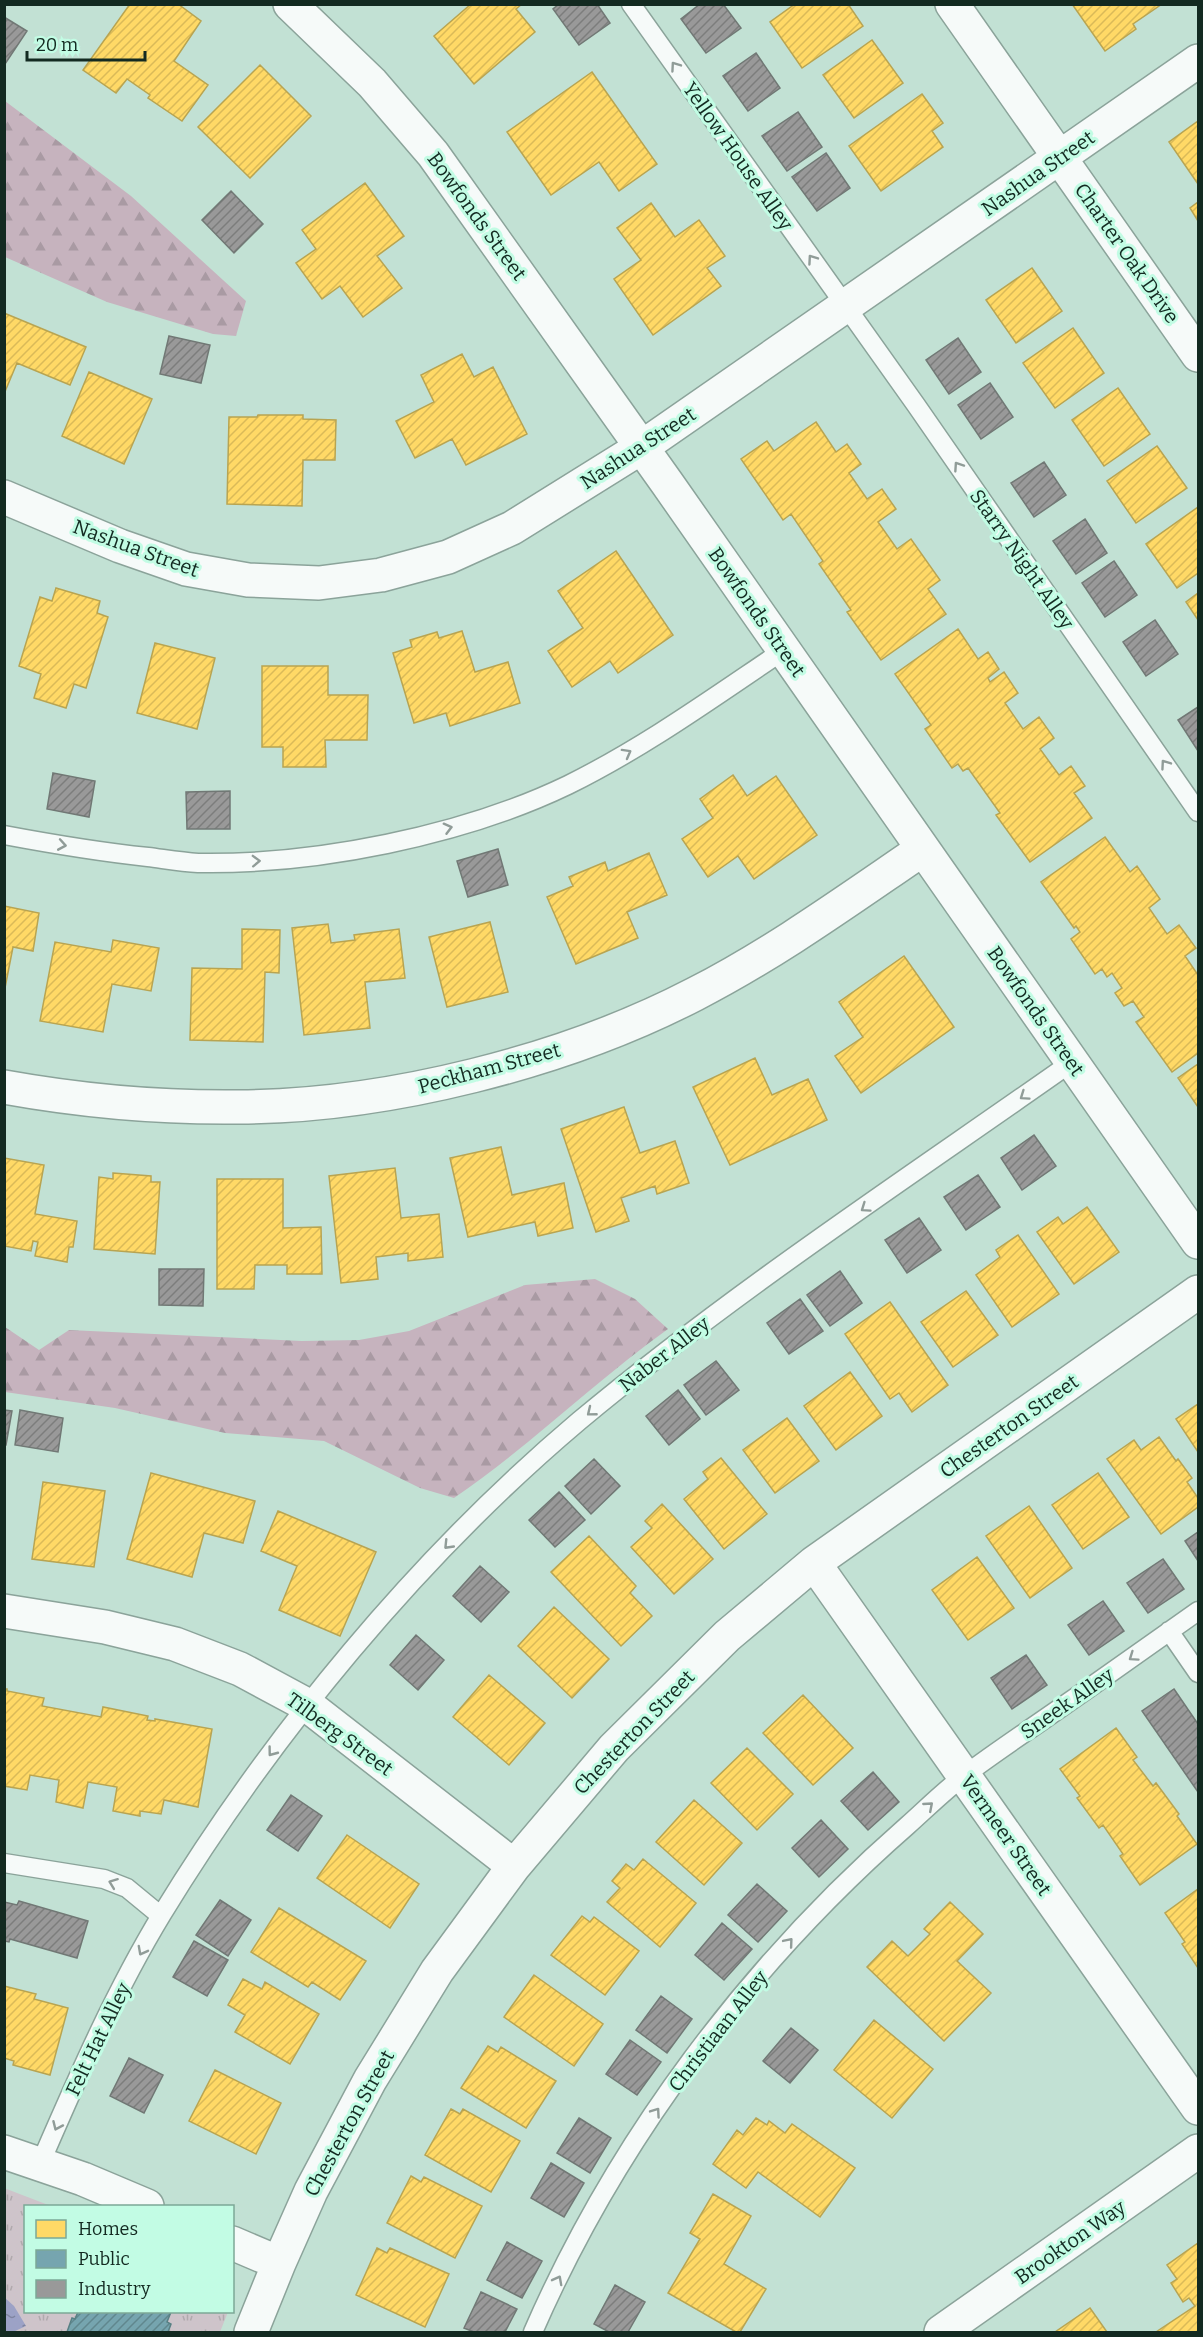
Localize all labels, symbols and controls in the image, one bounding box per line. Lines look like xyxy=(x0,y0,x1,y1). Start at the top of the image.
scale bar xyxy=(27,24,146,62)
text: 20 m xyxy=(36,34,78,56)
one-way arrow xyxy=(671,61,682,72)
street label: Yellow House Alley xyxy=(678,77,798,235)
street label: Nashua Street xyxy=(977,125,1099,221)
street label: Bowfonds Street xyxy=(422,147,532,285)
street label: Charter Oak Drive xyxy=(1070,178,1184,328)
one-way arrow xyxy=(808,255,819,266)
street label: Nashua Street xyxy=(576,402,700,494)
one-way arrow xyxy=(954,462,965,473)
street label: Starry Night Alley xyxy=(965,485,1079,634)
street label: Nashua Street xyxy=(70,514,202,582)
street label: Bowfonds Street xyxy=(703,543,811,681)
one-way arrow xyxy=(620,749,631,760)
one-way arrow xyxy=(1161,760,1172,771)
one-way arrow xyxy=(443,823,453,836)
one-way arrow xyxy=(57,839,67,851)
one-way arrow xyxy=(251,855,260,868)
street label: Bowfonds Street xyxy=(982,942,1090,1080)
street label: Peckham Street xyxy=(415,1037,563,1099)
one-way arrow xyxy=(1020,1089,1031,1100)
one-way arrow xyxy=(861,1201,872,1212)
street label: Naber Alley xyxy=(614,1311,714,1397)
street label: Chesterton Street xyxy=(935,1369,1083,1483)
one-way arrow xyxy=(586,1405,597,1416)
one-way arrow xyxy=(444,1538,455,1548)
one-way arrow xyxy=(1129,1650,1140,1661)
street label: Sneek Alley xyxy=(1016,1662,1118,1744)
street label: Chesterton Street xyxy=(569,1665,699,1799)
street label: Tilberg Street xyxy=(282,1687,398,1781)
one-way arrow xyxy=(268,1746,279,1757)
street label: Vermeer Street xyxy=(955,1770,1057,1900)
one-way arrow xyxy=(922,1802,933,1813)
one-way arrow xyxy=(108,1878,119,1890)
one-way arrow xyxy=(782,1938,793,1949)
one-way arrow xyxy=(138,1944,149,1955)
street label: Christiaan Alley xyxy=(663,1965,773,2096)
street label: Felt Hat Alley xyxy=(60,1978,136,2099)
street label: Chesterton Street xyxy=(299,2046,399,2200)
one-way arrow xyxy=(649,2107,660,2118)
one-way arrow xyxy=(52,2119,64,2130)
street label: Brookton Way xyxy=(1010,2195,1130,2289)
legend xyxy=(24,2205,234,2313)
text: Homes xyxy=(78,2218,138,2240)
text: Public xyxy=(78,2248,130,2270)
one-way arrow xyxy=(551,2275,562,2286)
text: Industry xyxy=(78,2278,151,2300)

